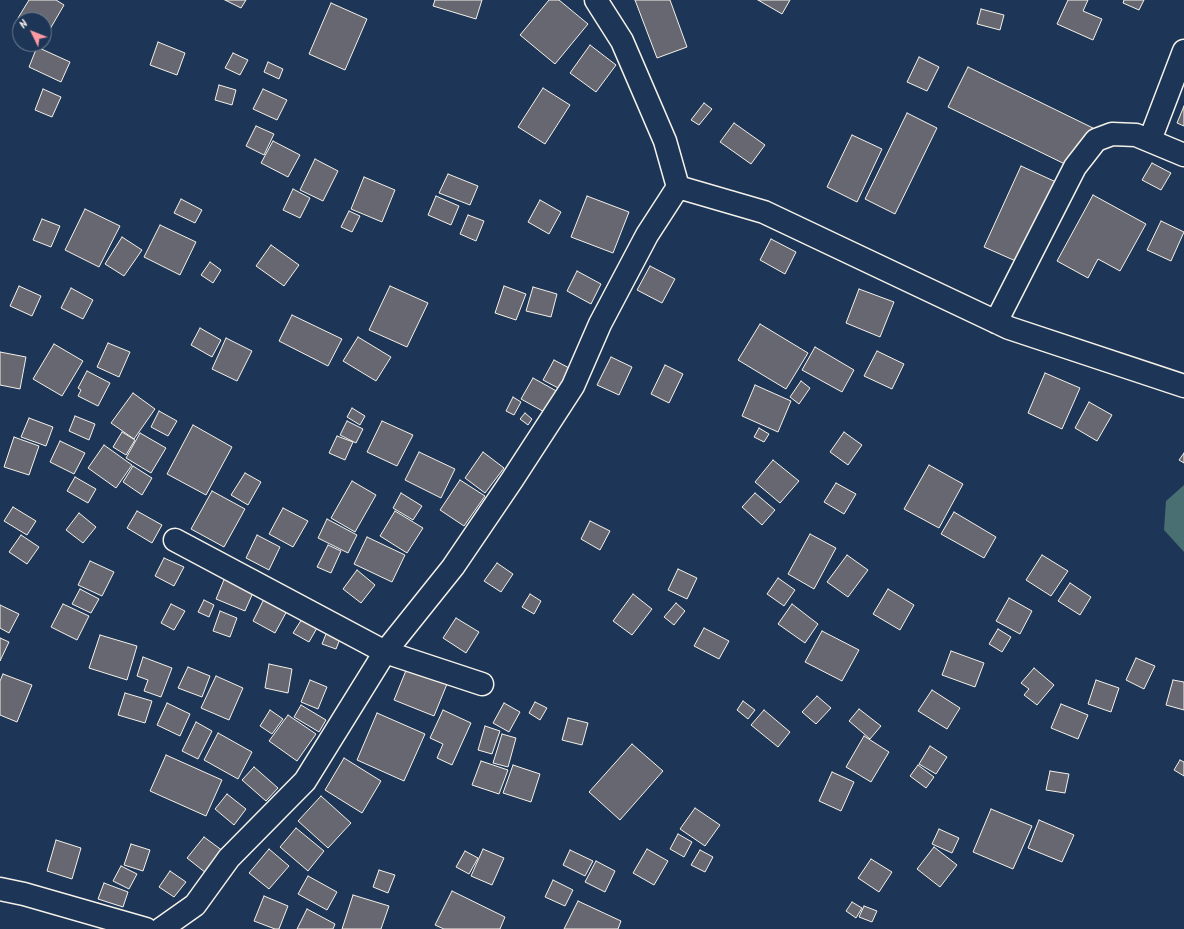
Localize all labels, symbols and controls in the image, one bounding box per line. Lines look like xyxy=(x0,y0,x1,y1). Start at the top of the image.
north arrow xyxy=(12,12,52,52)
text: N xyxy=(15,16,33,33)

